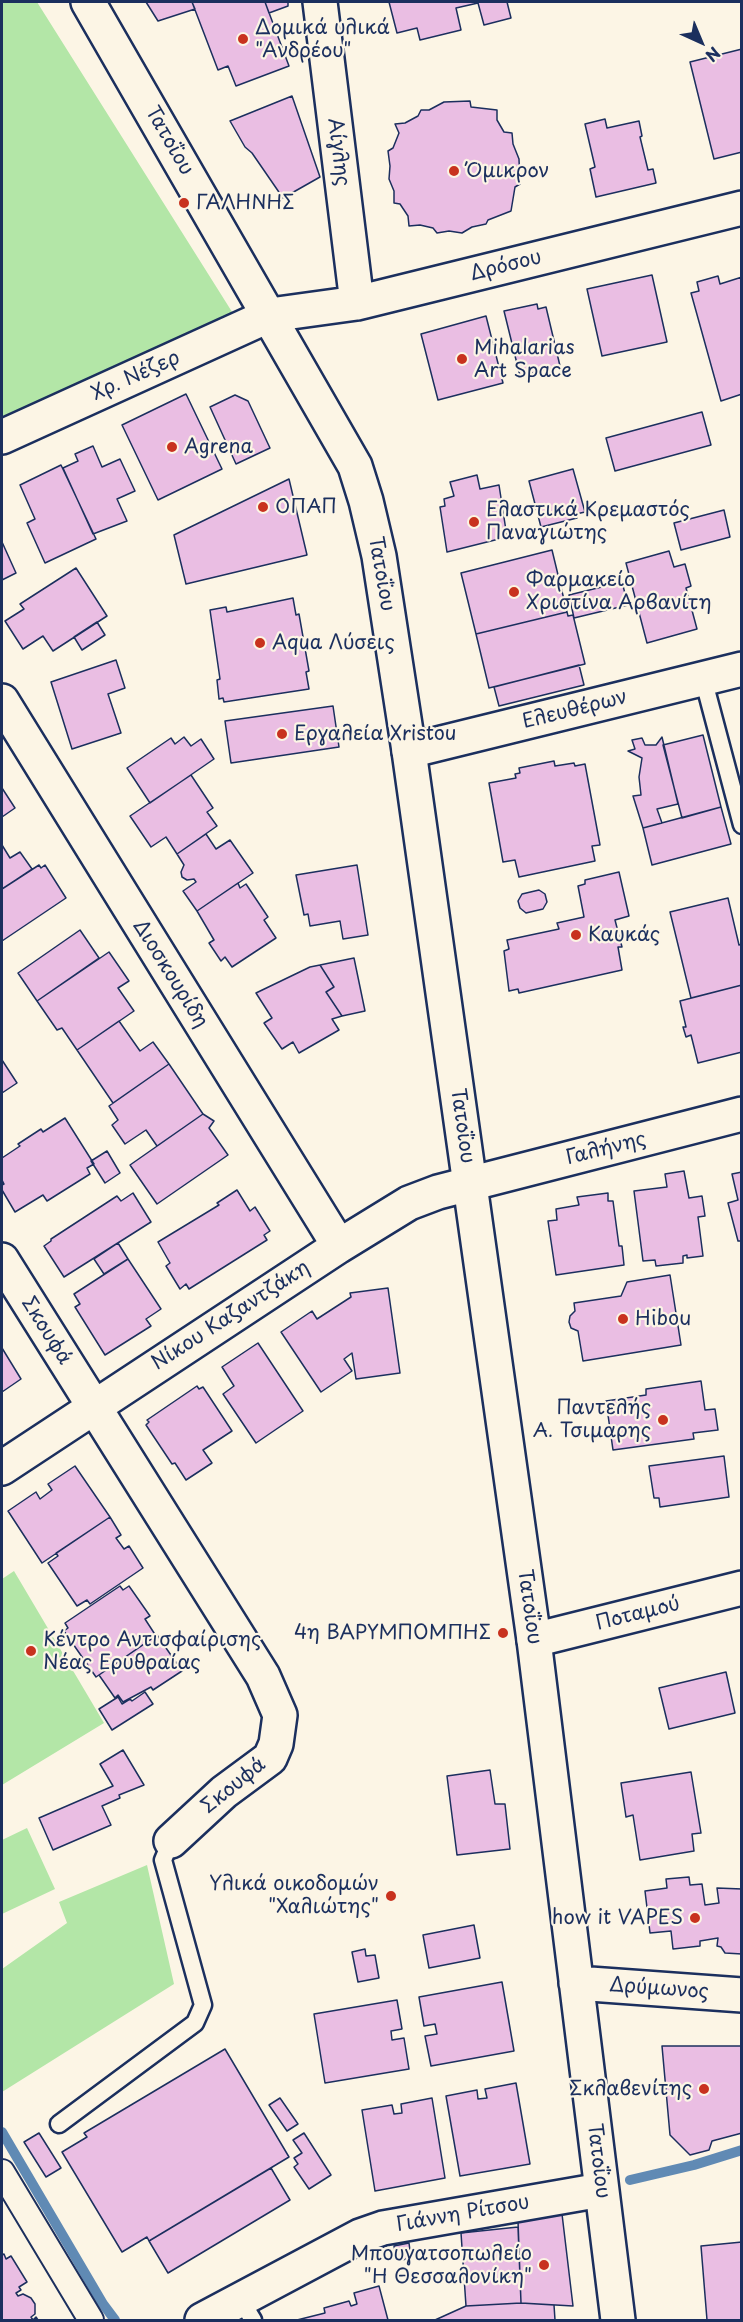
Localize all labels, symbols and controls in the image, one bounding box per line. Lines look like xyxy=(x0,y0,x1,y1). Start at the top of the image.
north arrow xyxy=(671,12,731,72)
place label: Δομικά υλικά "Ανδρέου" xyxy=(255,16,390,63)
marker: Δομικά υλικά "Ανδρέου" xyxy=(236,32,250,46)
text: N xyxy=(701,42,726,68)
street label: Τατοΐου xyxy=(140,102,198,180)
street label: Αίγλης xyxy=(322,116,354,188)
place label: Όμικρον xyxy=(466,159,549,183)
marker: Όμικρον xyxy=(447,164,461,178)
place label: ΓΑΛΗΝΗΣ xyxy=(196,191,294,215)
marker: ΓΑΛΗΝΗΣ xyxy=(177,196,191,210)
street label: Δρόσου xyxy=(468,246,544,286)
place label: Mihalarias Art Space xyxy=(474,336,575,383)
street label: Χρ. Νέζερ xyxy=(88,346,184,406)
marker: Mihalarias Art Space xyxy=(455,352,469,366)
place label: Agrena xyxy=(184,435,253,459)
marker: Agrena xyxy=(165,440,179,454)
place label: ΟΠΑΠ xyxy=(275,495,337,519)
place label: Ελαστικά Κρεμαστός Παναγιώτης xyxy=(486,498,690,545)
marker: ΟΠΑΠ xyxy=(256,500,270,514)
marker: Ελαστικά Κρεμαστός Παναγιώτης xyxy=(467,515,481,529)
street label: Τατοΐου xyxy=(363,535,399,613)
place label: Φαρμακείο Χριστίνα Αρβανίτη xyxy=(526,568,712,615)
marker: Φαρμακείο Χριστίνα Αρβανίτη xyxy=(507,585,521,599)
place label: Aqua Λύσεις xyxy=(272,631,395,655)
marker: Aqua Λύσεις xyxy=(253,636,267,650)
street label: Ελευθέρων xyxy=(520,685,630,735)
place label: Εργαλεία Xristou xyxy=(294,722,456,746)
marker: Εργαλεία Xristou xyxy=(275,727,289,741)
street label: Διοσκουρίδη xyxy=(127,916,213,1032)
place label: Καυκάς xyxy=(588,923,660,947)
marker: Καυκάς xyxy=(569,928,583,942)
street label: Τατοΐου xyxy=(445,1087,479,1165)
street label: Γαλήνης xyxy=(563,1127,649,1171)
street label: Νίκου Καζαντζάκη xyxy=(148,1256,314,1376)
street label: Σκουφά xyxy=(16,1293,76,1369)
place label: Hibou xyxy=(635,1307,691,1331)
marker: Hibou xyxy=(616,1312,630,1326)
place label: Παντελής Α. Τσιμαρης xyxy=(533,1396,651,1443)
marker: Παντελής Α. Τσιμαρης xyxy=(656,1413,670,1427)
street label: Τατοΐου xyxy=(512,1568,546,1646)
street label: Ποταμού xyxy=(594,1592,682,1636)
place label: 4η ΒΑΡΥΜΠΟΜΠΗΣ xyxy=(294,1621,491,1645)
marker: 4η ΒΑΡΥΜΠΟΜΠΗΣ xyxy=(496,1626,510,1640)
place label: Κέντρο Αντισφαίρισης Νέας Ερυθραίας xyxy=(43,1628,261,1675)
marker: Κέντρο Αντισφαίρισης Νέας Ερυθραίας xyxy=(24,1644,38,1658)
street label: Σκουφά xyxy=(197,1753,271,1819)
place label: Υλικά οικοδομών "Χαλιώτης" xyxy=(209,1872,379,1919)
marker: Υλικά οικοδομών "Χαλιώτης" xyxy=(384,1889,398,1903)
place label: how it VAPES xyxy=(552,1906,683,1930)
marker: how it VAPES xyxy=(688,1911,702,1925)
street label: Δρύμωνος xyxy=(609,1974,709,2004)
place label: Σκλαβενίτης xyxy=(569,2077,692,2101)
marker: Σκλαβενίτης xyxy=(697,2082,711,2096)
street label: Τατοΐου xyxy=(581,2122,615,2200)
street label: Γιάννη Ρίτσου xyxy=(395,2190,531,2238)
place label: Μπουγατσοπωλείο "Η Θεσσαλονίκη" xyxy=(351,2242,532,2289)
marker: Μπουγατσοπωλείο "Η Θεσσαλονίκη" xyxy=(537,2258,551,2272)

